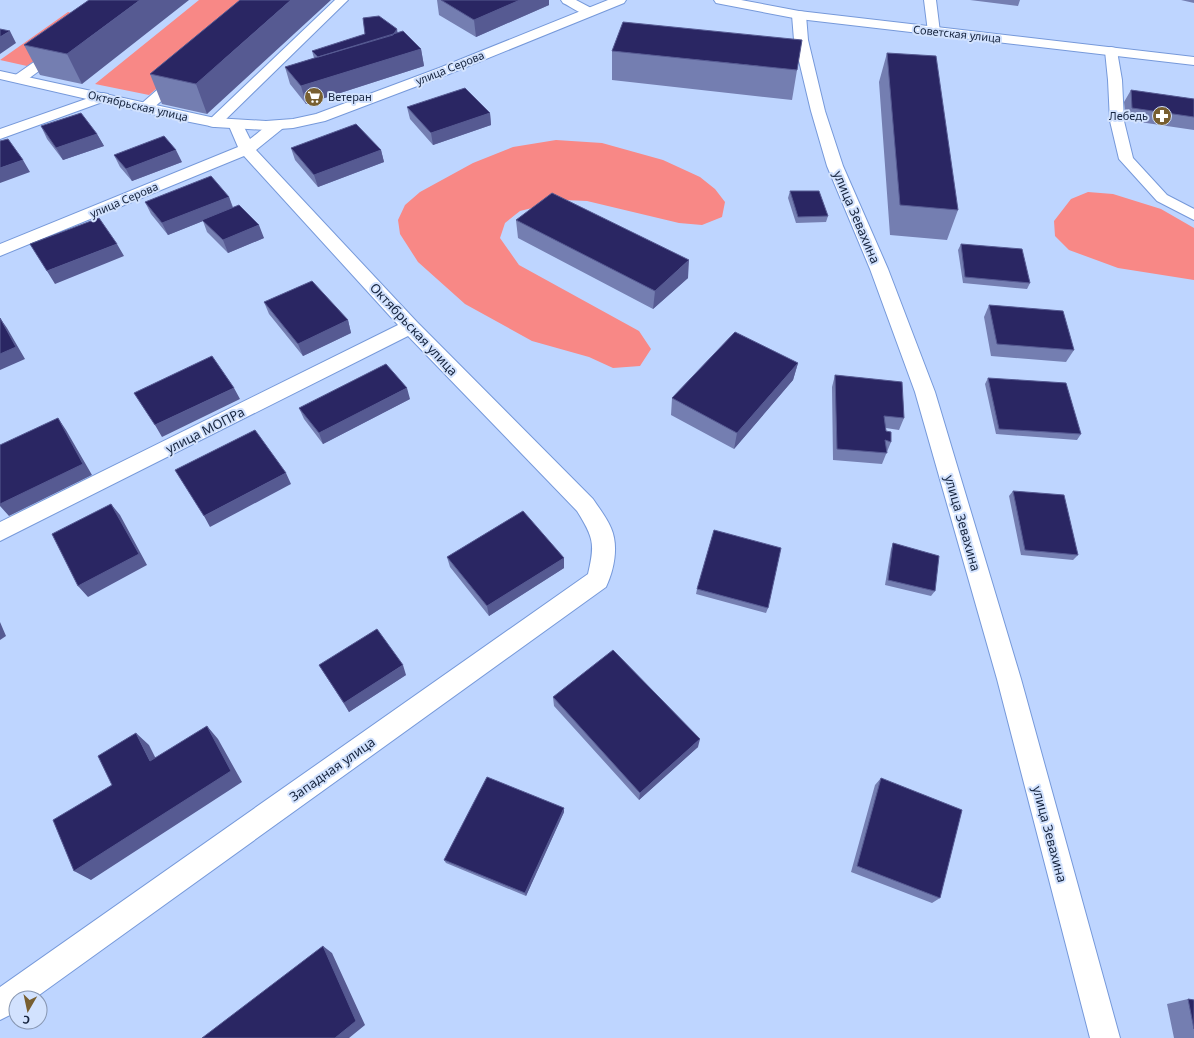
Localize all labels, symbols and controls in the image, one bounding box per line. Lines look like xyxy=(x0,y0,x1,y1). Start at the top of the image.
street label: Советская улица xyxy=(912,21,1002,46)
street label: улица Серова xyxy=(413,47,486,88)
supermarket icon: Ветеран xyxy=(303,86,325,108)
street label: Октябрьская улица xyxy=(86,87,190,124)
place label: Ветеран xyxy=(328,89,372,104)
pharmacy icon: Лебедь xyxy=(1151,105,1173,127)
place label: Лебедь xyxy=(1109,108,1148,123)
street label: улица Зевахина xyxy=(829,168,885,266)
street label: улица Серова xyxy=(87,178,160,221)
street label: Октябрьская улица xyxy=(366,279,462,379)
street label: улица МОПРа xyxy=(163,402,247,458)
street label: улица Зевахина xyxy=(941,473,985,573)
street label: Западная улица xyxy=(286,733,378,805)
street label: улица Зевахина xyxy=(1028,784,1072,884)
north arrow xyxy=(8,990,48,1030)
text: С xyxy=(22,1012,31,1028)

